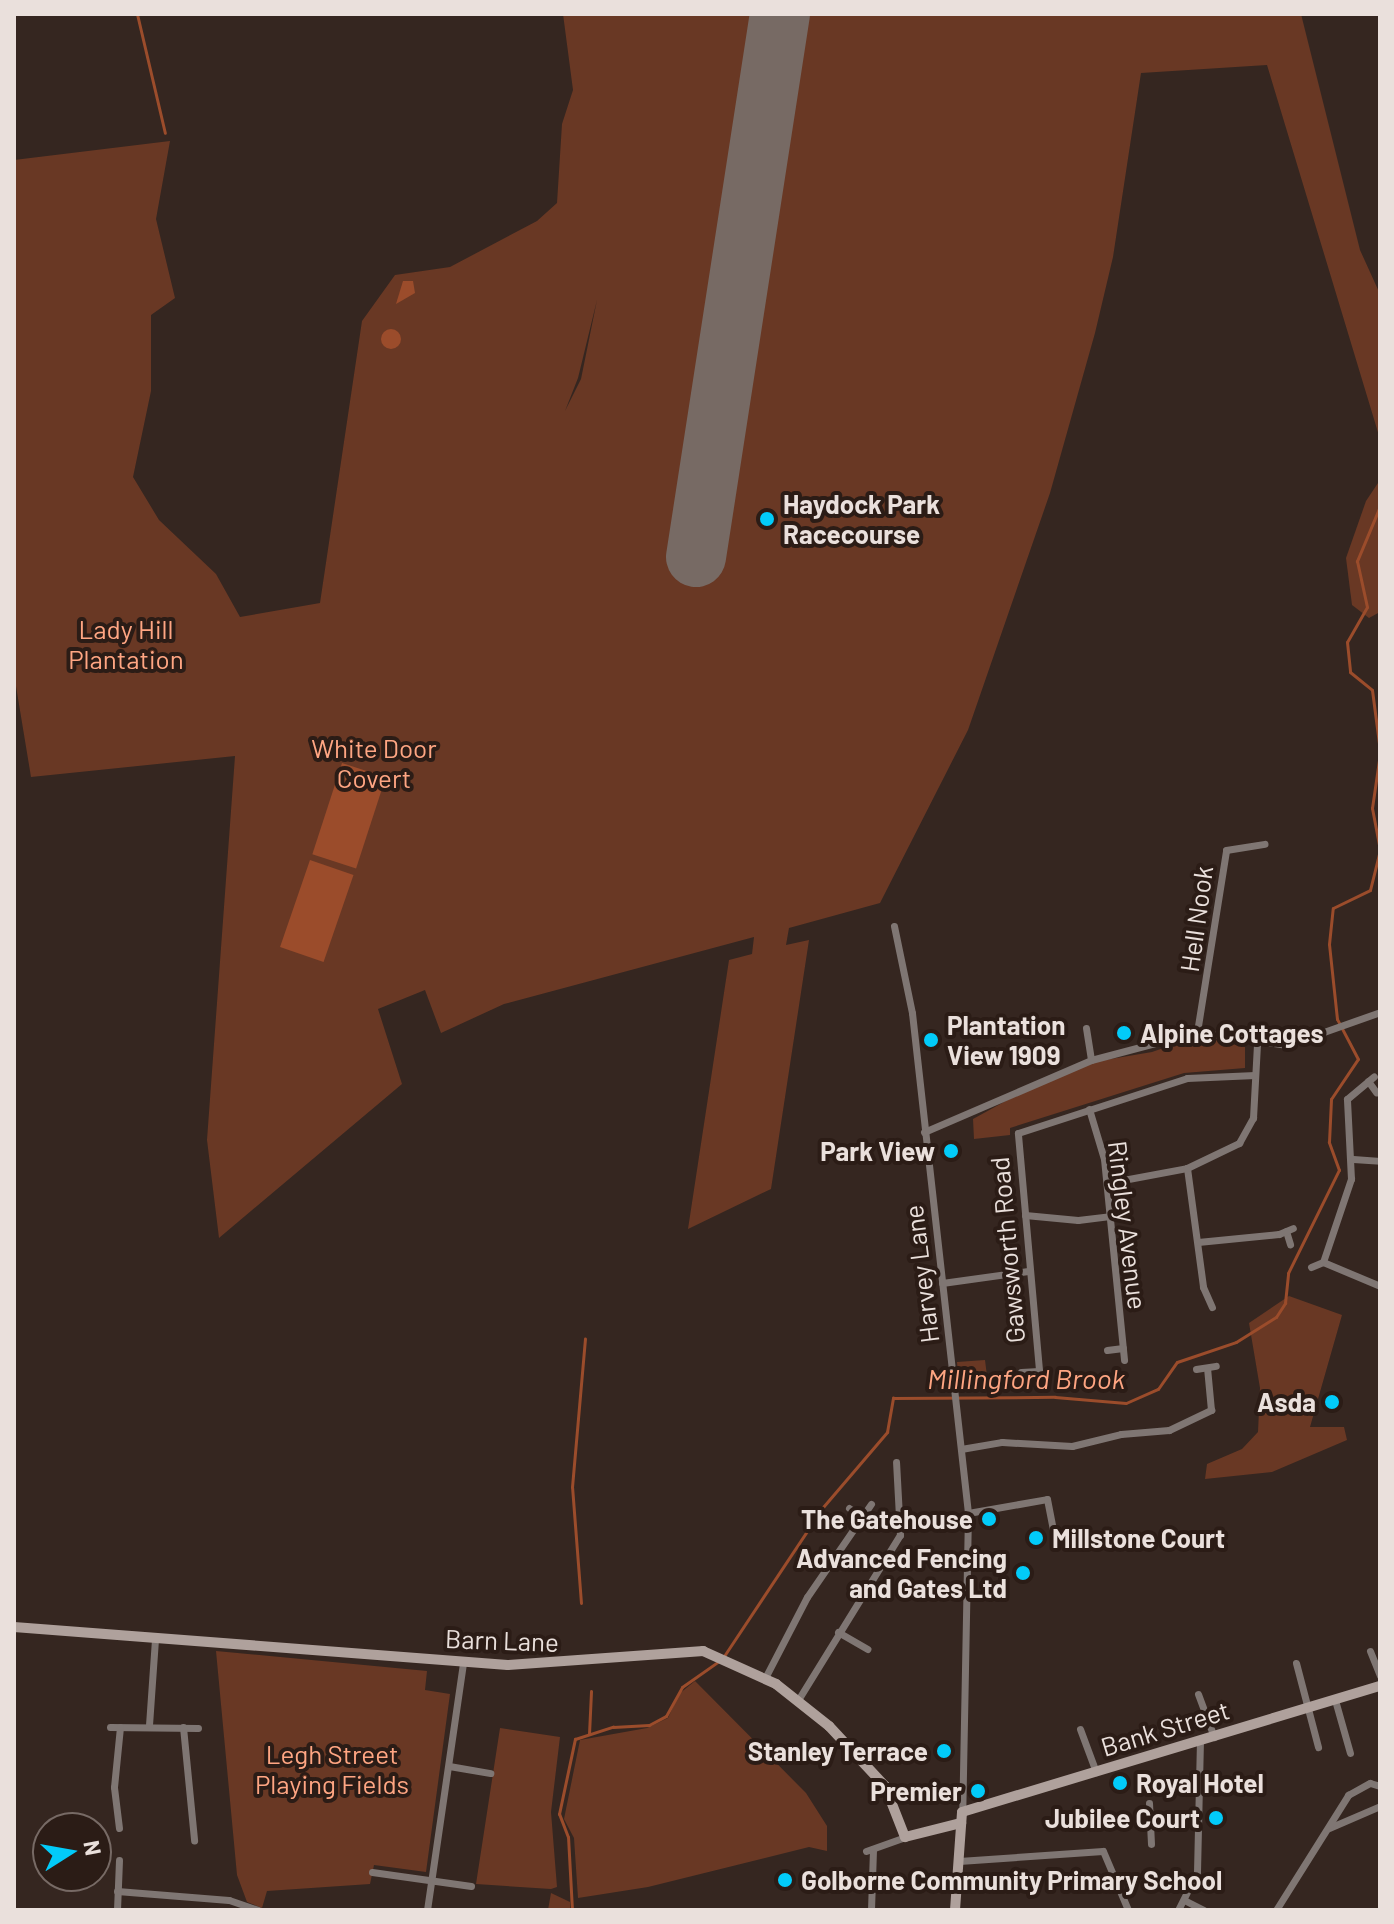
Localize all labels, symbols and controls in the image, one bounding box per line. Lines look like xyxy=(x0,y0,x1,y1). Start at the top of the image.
place label: Haydock Park Racecourse xyxy=(783,488,940,550)
marker: Haydock Park Racecourse xyxy=(758,510,776,528)
park label: Lady Hill Plantation xyxy=(68,613,184,674)
park label: White Door Covert xyxy=(311,732,437,794)
street label: Hell Nook xyxy=(1173,864,1219,974)
place label: Plantation View 1909 xyxy=(947,1009,1065,1070)
place label: Alpine Cottages xyxy=(1140,1017,1324,1049)
marker: Alpine Cottages xyxy=(1115,1024,1133,1042)
marker: Plantation View 1909 xyxy=(922,1031,940,1049)
place label: Park View xyxy=(820,1135,935,1167)
street label: Ringley Avenue xyxy=(1102,1139,1154,1311)
marker: Park View xyxy=(942,1142,960,1160)
street label: Gawsworth Road xyxy=(983,1156,1031,1344)
street label: Harvey Lane xyxy=(897,1203,945,1345)
water label: Millingford Brook xyxy=(927,1361,1125,1395)
place label: Asda xyxy=(1257,1386,1316,1418)
marker: Asda xyxy=(1323,1393,1341,1411)
place label: The Gatehouse xyxy=(801,1503,973,1535)
marker: The Gatehouse xyxy=(980,1510,998,1528)
place label: Millstone Court xyxy=(1052,1522,1225,1554)
marker: Millstone Court xyxy=(1027,1529,1045,1547)
place label: Advanced Fencing and Gates Ltd xyxy=(796,1542,1007,1604)
marker: Advanced Fencing and Gates Ltd xyxy=(1014,1564,1032,1582)
street label: Barn Lane xyxy=(445,1622,559,1658)
street label: Bank Street xyxy=(1097,1694,1233,1762)
place label: Stanley Terrace xyxy=(748,1735,928,1767)
park label: Legh Street Playing Fields xyxy=(255,1738,409,1800)
marker: Stanley Terrace xyxy=(935,1742,953,1760)
place label: Royal Hotel xyxy=(1136,1767,1264,1799)
marker: Royal Hotel xyxy=(1111,1774,1129,1792)
place label: Premier xyxy=(870,1775,962,1807)
marker: Premier xyxy=(969,1782,987,1800)
place label: Jubilee Court xyxy=(1045,1802,1200,1834)
marker: Jubilee Court xyxy=(1207,1809,1225,1827)
north arrow xyxy=(32,1812,112,1892)
text: N xyxy=(79,1838,108,1857)
place label: Golborne Community Primary School xyxy=(801,1864,1222,1896)
marker: Golborne Community Primary School xyxy=(776,1871,794,1889)

